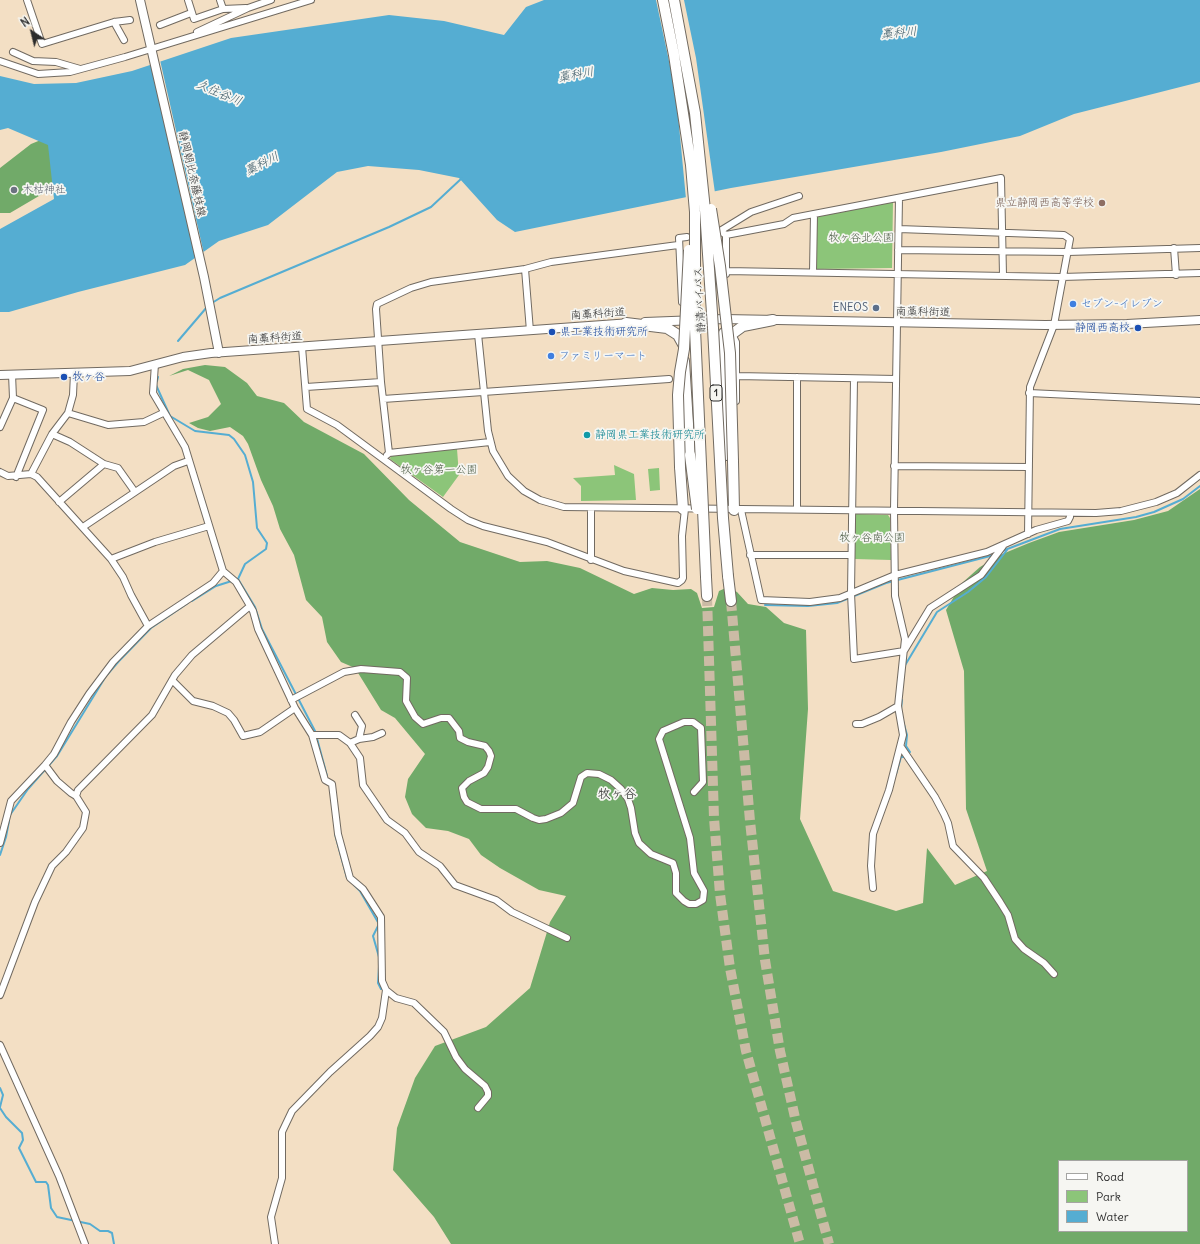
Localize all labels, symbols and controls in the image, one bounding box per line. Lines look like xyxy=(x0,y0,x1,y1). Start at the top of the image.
north arrow xyxy=(12,12,52,52)
text: N xyxy=(18,14,32,30)
water label: 藁科川 xyxy=(880,24,918,42)
water label: 藁科川 xyxy=(557,65,595,85)
water label: 久住谷川 xyxy=(194,77,244,109)
street label: 静岡朝比奈藤枝線 xyxy=(176,130,208,218)
water label: 藁科川 xyxy=(243,149,281,179)
place label: 木枯神社 xyxy=(22,183,66,197)
marker: 木枯神社 xyxy=(9,185,19,195)
place label: 県立静岡西高等学校 xyxy=(995,196,1094,210)
marker: 県立静岡西高等学校 xyxy=(1097,198,1107,208)
park label: 牧ヶ谷北公園 xyxy=(828,231,894,245)
street label: 静清バイパス xyxy=(692,267,708,333)
place label: セブン-イレブン xyxy=(1081,297,1163,311)
marker: セブン-イレブン xyxy=(1068,299,1078,309)
place label: ENEOS xyxy=(833,301,868,315)
marker: ENEOS xyxy=(871,303,881,313)
street label: 南藁科街道 xyxy=(570,305,626,323)
street label: 南藁科街道 xyxy=(895,305,951,319)
place label: 静岡西高校 xyxy=(1075,321,1130,335)
marker: 静岡西高校 xyxy=(1133,323,1143,333)
place label: 県工業技術研究所 xyxy=(560,325,648,339)
marker: 県工業技術研究所 xyxy=(547,327,557,337)
street label: 南藁科街道 xyxy=(247,329,303,347)
place label: ファミリーマート xyxy=(559,349,647,363)
marker: ファミリーマート xyxy=(546,351,556,361)
place label: 牧ヶ谷 xyxy=(72,370,105,384)
marker: 牧ヶ谷 xyxy=(59,372,69,382)
road number: 1 xyxy=(710,385,722,401)
place label: 静岡県工業技術研究所 xyxy=(595,428,705,442)
marker: 静岡県工業技術研究所 xyxy=(582,430,592,440)
park label: 牧ヶ谷第一公園 xyxy=(401,463,477,477)
park label: 牧ヶ谷南公園 xyxy=(839,531,905,545)
district label: 牧ヶ谷 xyxy=(598,786,636,802)
legend xyxy=(1058,1160,1188,1232)
text: Road xyxy=(1096,1169,1124,1184)
text: Park xyxy=(1096,1189,1121,1204)
text: Water xyxy=(1096,1209,1129,1224)

